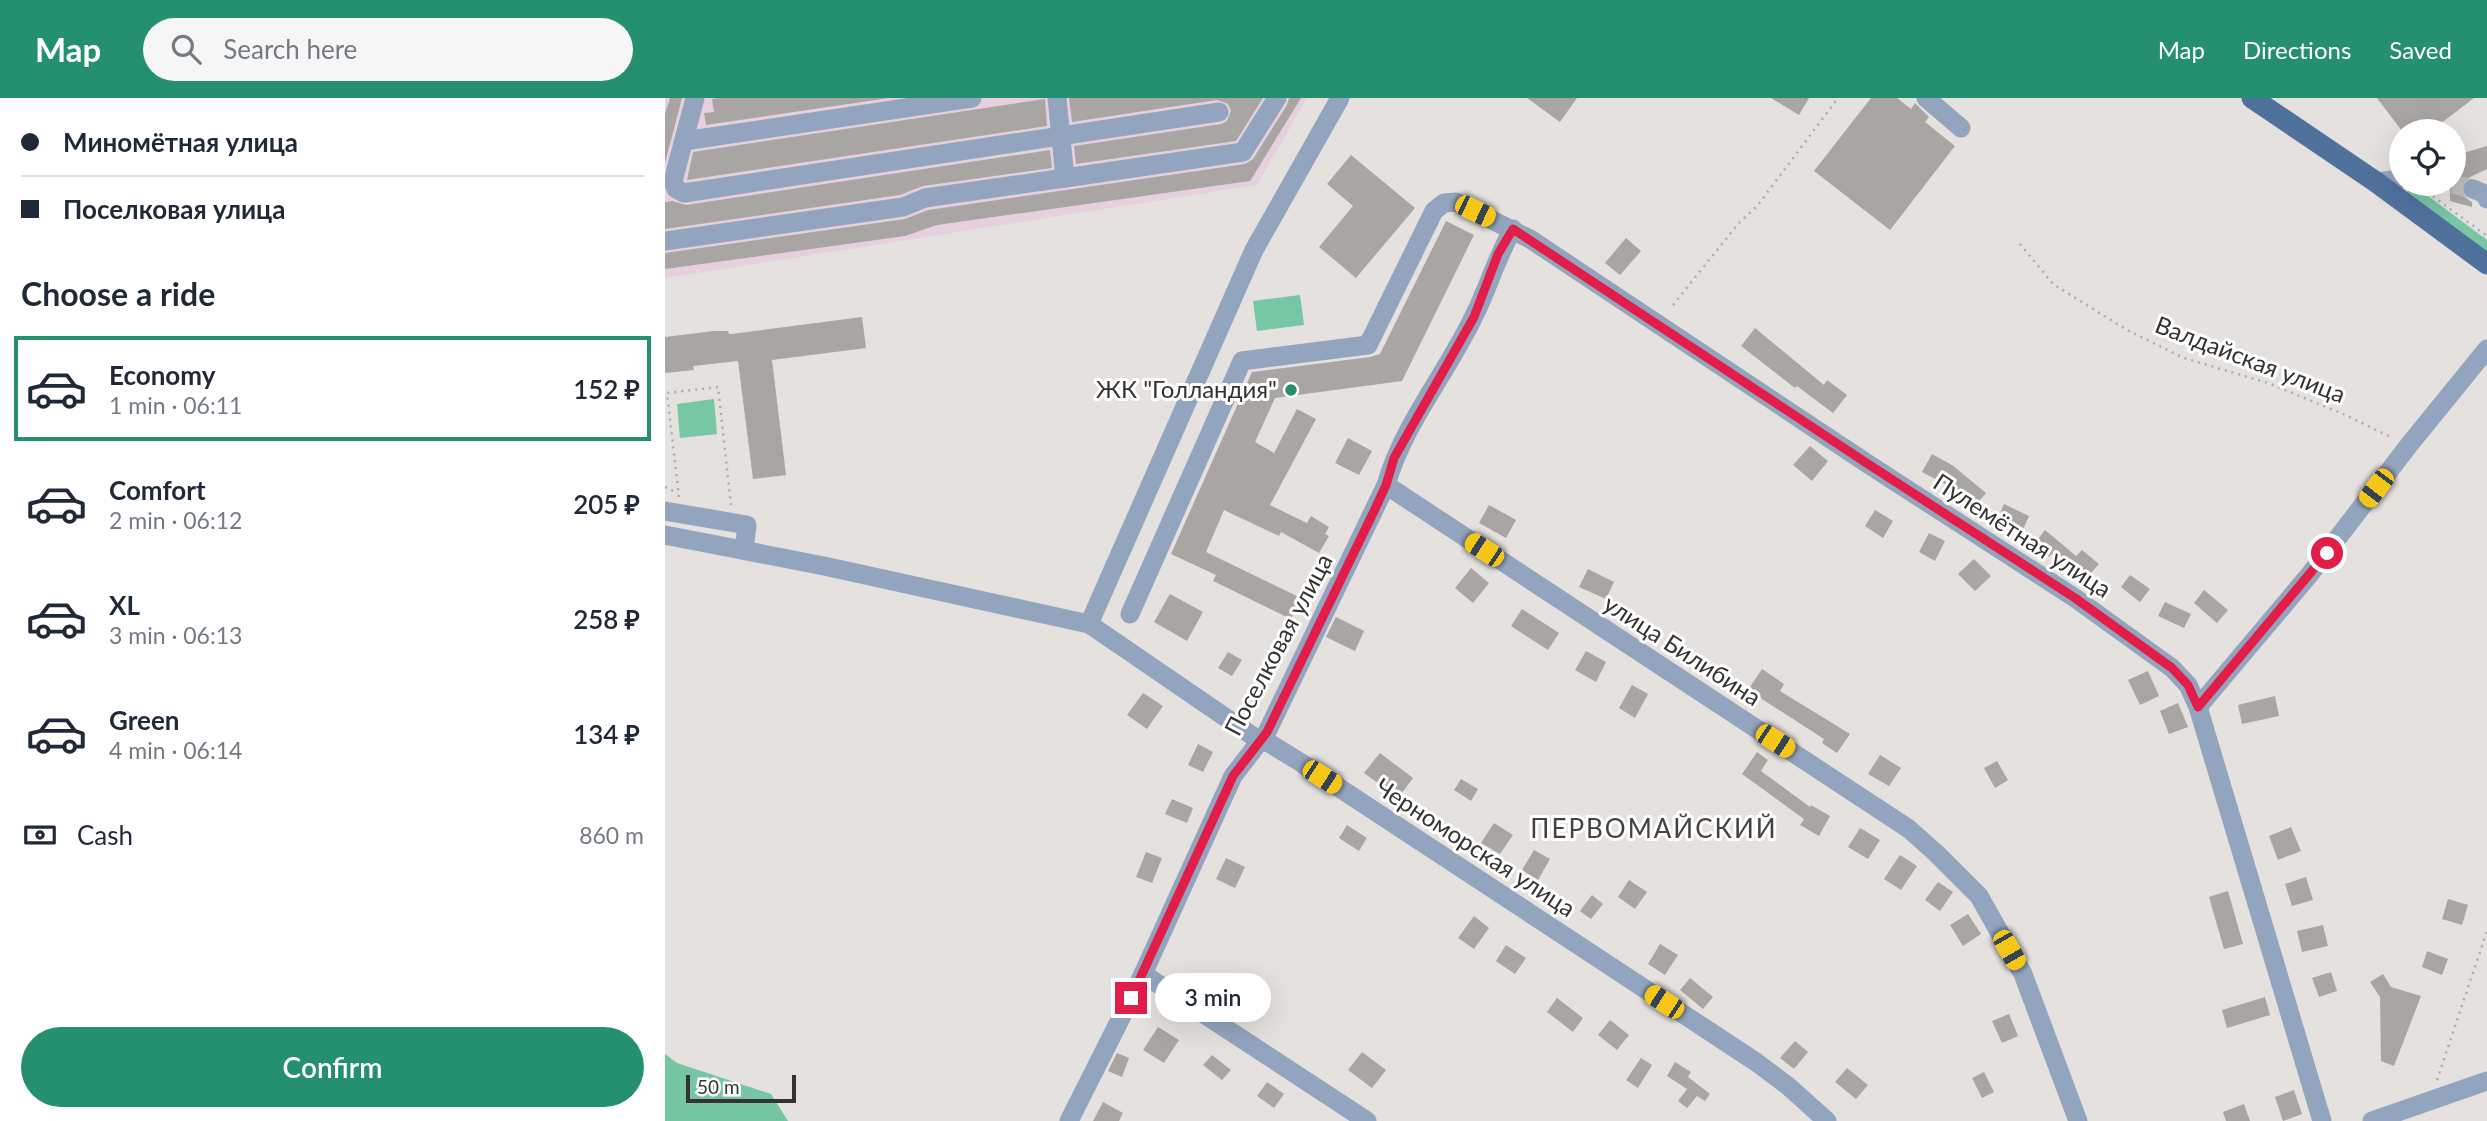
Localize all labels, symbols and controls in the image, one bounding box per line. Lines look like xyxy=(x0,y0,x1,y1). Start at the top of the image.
search box xyxy=(143,18,633,81)
text: Map xyxy=(35,29,101,69)
icon: search xyxy=(167,30,205,68)
text: Search here xyxy=(223,33,357,65)
text: Map xyxy=(2158,35,2205,64)
text: Directions xyxy=(2243,35,2351,64)
text: Saved xyxy=(2389,35,2452,64)
map controls xyxy=(2389,119,2466,196)
button: locate xyxy=(2389,119,2466,196)
text: Миномётная улица xyxy=(63,126,298,158)
car xyxy=(1452,192,1499,230)
text: Поселковая улица xyxy=(63,193,285,225)
text: Choose a ride xyxy=(21,274,215,313)
street label: Валдайская улица xyxy=(2151,309,2350,408)
icon: car xyxy=(25,357,88,420)
text: Economy xyxy=(109,359,215,391)
text: 152 ₽ xyxy=(573,373,640,405)
place label: ЖК "Голландия" xyxy=(1096,374,1277,403)
marker: ЖК "Голландия" xyxy=(1283,382,1299,398)
text: 1 min · 06:11 xyxy=(109,391,242,419)
car xyxy=(2355,465,2398,511)
street label: Пулемётная улица xyxy=(1929,467,2117,603)
icon: car xyxy=(25,472,88,535)
text: Comfort xyxy=(109,474,206,506)
text: 205 ₽ xyxy=(573,488,640,520)
text: 2 min · 06:12 xyxy=(109,506,242,534)
car xyxy=(1461,530,1508,570)
route start xyxy=(2311,537,2343,569)
street label: Поселковая улица xyxy=(1218,548,1338,740)
icon: car xyxy=(25,587,88,650)
street label: улица Билибина xyxy=(1599,588,1767,711)
text: XL xyxy=(109,589,140,621)
text: 258 ₽ xyxy=(573,603,640,635)
text: 3 min · 06:13 xyxy=(109,621,242,649)
icon: car xyxy=(25,702,88,765)
text: Green xyxy=(109,704,179,736)
text: 134 ₽ xyxy=(573,718,640,750)
car xyxy=(1752,721,1799,761)
text: 4 min · 06:14 xyxy=(109,736,242,764)
car xyxy=(1299,757,1346,797)
street label: Черноморская улица xyxy=(1371,771,1581,922)
district label: ПЕРВОМАЙСКИЙ xyxy=(1530,812,1778,844)
icon: cash xyxy=(21,816,59,854)
text: Cash xyxy=(77,819,133,851)
text: 860 m xyxy=(579,821,644,849)
car xyxy=(1990,927,2029,973)
callout: 3 min xyxy=(1155,974,1271,1023)
route end xyxy=(1115,982,1147,1014)
car xyxy=(1641,982,1688,1022)
text: 3 min xyxy=(1185,983,1241,1011)
button: Confirm xyxy=(21,1027,644,1107)
scale bar xyxy=(686,1072,796,1104)
text: 50 m xyxy=(697,1075,740,1098)

